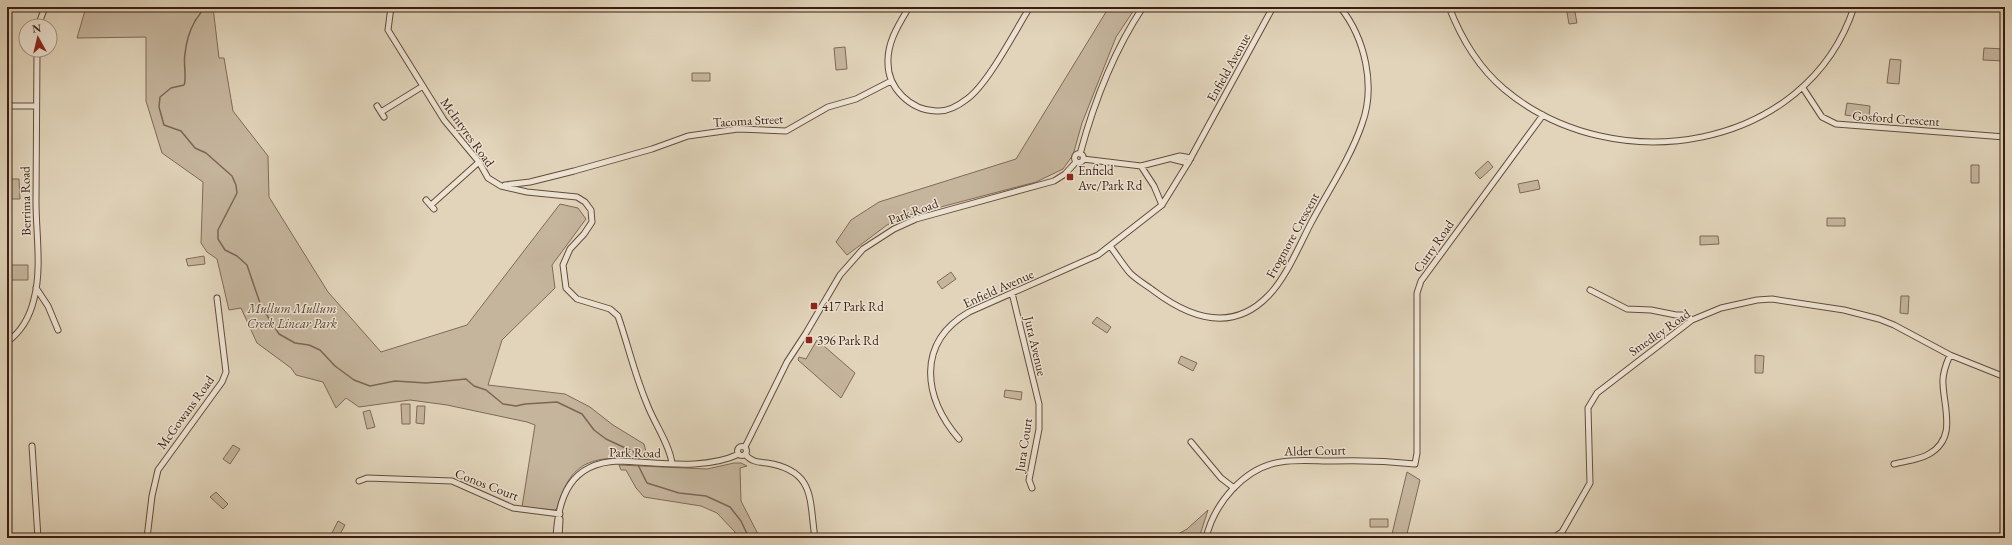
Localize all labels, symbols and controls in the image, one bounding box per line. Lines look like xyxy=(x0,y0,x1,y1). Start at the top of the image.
north arrow xyxy=(18,18,58,58)
text: N xyxy=(31,21,42,36)
street label: Enfield Avenue xyxy=(1203,30,1254,104)
street label: McIntyres Road xyxy=(437,94,499,170)
street label: Gosford Crescent xyxy=(1852,107,1940,130)
street label: Tacoma Street xyxy=(712,110,784,131)
place label: Enfield Ave/Park Rd xyxy=(1077,162,1143,194)
street label: Berrima Road xyxy=(16,166,35,236)
marker: Enfield Ave/Park Rd xyxy=(1065,172,1075,182)
street label: Frogmore Crescent xyxy=(1262,189,1323,281)
street label: Park Road xyxy=(886,194,941,228)
street label: Curry Road xyxy=(1409,216,1458,276)
street label: Enfield Avenue xyxy=(960,265,1036,312)
place label: 417 Park Rd xyxy=(822,298,884,315)
park label: Mullum Mullum Creek Linear Park xyxy=(247,300,337,332)
marker: 417 Park Rd xyxy=(809,301,819,311)
street label: Smedley Road xyxy=(1625,305,1694,360)
street label: Jura Avenue xyxy=(1020,314,1051,378)
place label: 396 Park Rd xyxy=(817,332,879,349)
marker: 396 Park Rd xyxy=(804,335,814,345)
street label: McGowans Road xyxy=(153,372,218,453)
street label: Jura Court xyxy=(1011,417,1036,474)
street label: Alder Court xyxy=(1283,441,1346,460)
street label: Park Road xyxy=(609,444,662,461)
street label: Conos Court xyxy=(453,465,521,504)

